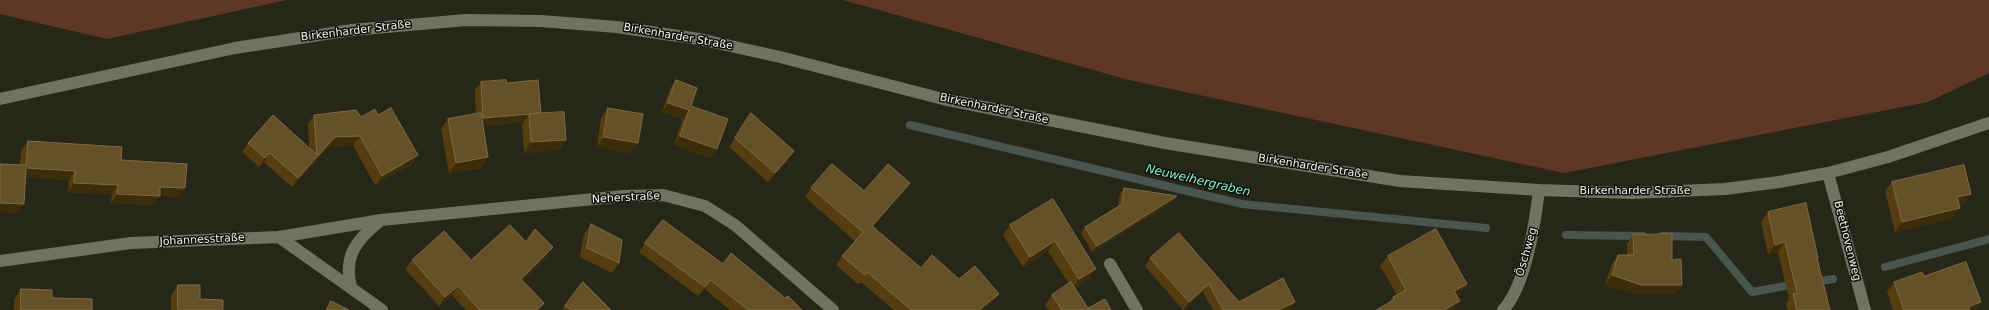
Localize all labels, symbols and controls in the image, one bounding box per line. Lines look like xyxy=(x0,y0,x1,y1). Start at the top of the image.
street label: Birkenharder Straße xyxy=(300,18,412,44)
street label: Birkenharder Straße xyxy=(622,21,734,53)
street label: Birkenharder Straße xyxy=(938,91,1050,127)
street label: Birkenharder Straße xyxy=(1257,152,1369,182)
water label: Neuweihergraben xyxy=(1144,162,1252,200)
street label: Birkenharder Straße xyxy=(1580,184,1690,198)
street label: Neherstraße xyxy=(592,190,660,206)
street label: Beethovenweg xyxy=(1831,200,1863,282)
street label: Öschweg xyxy=(1514,226,1540,278)
street label: Johannesstraße xyxy=(159,231,245,249)

